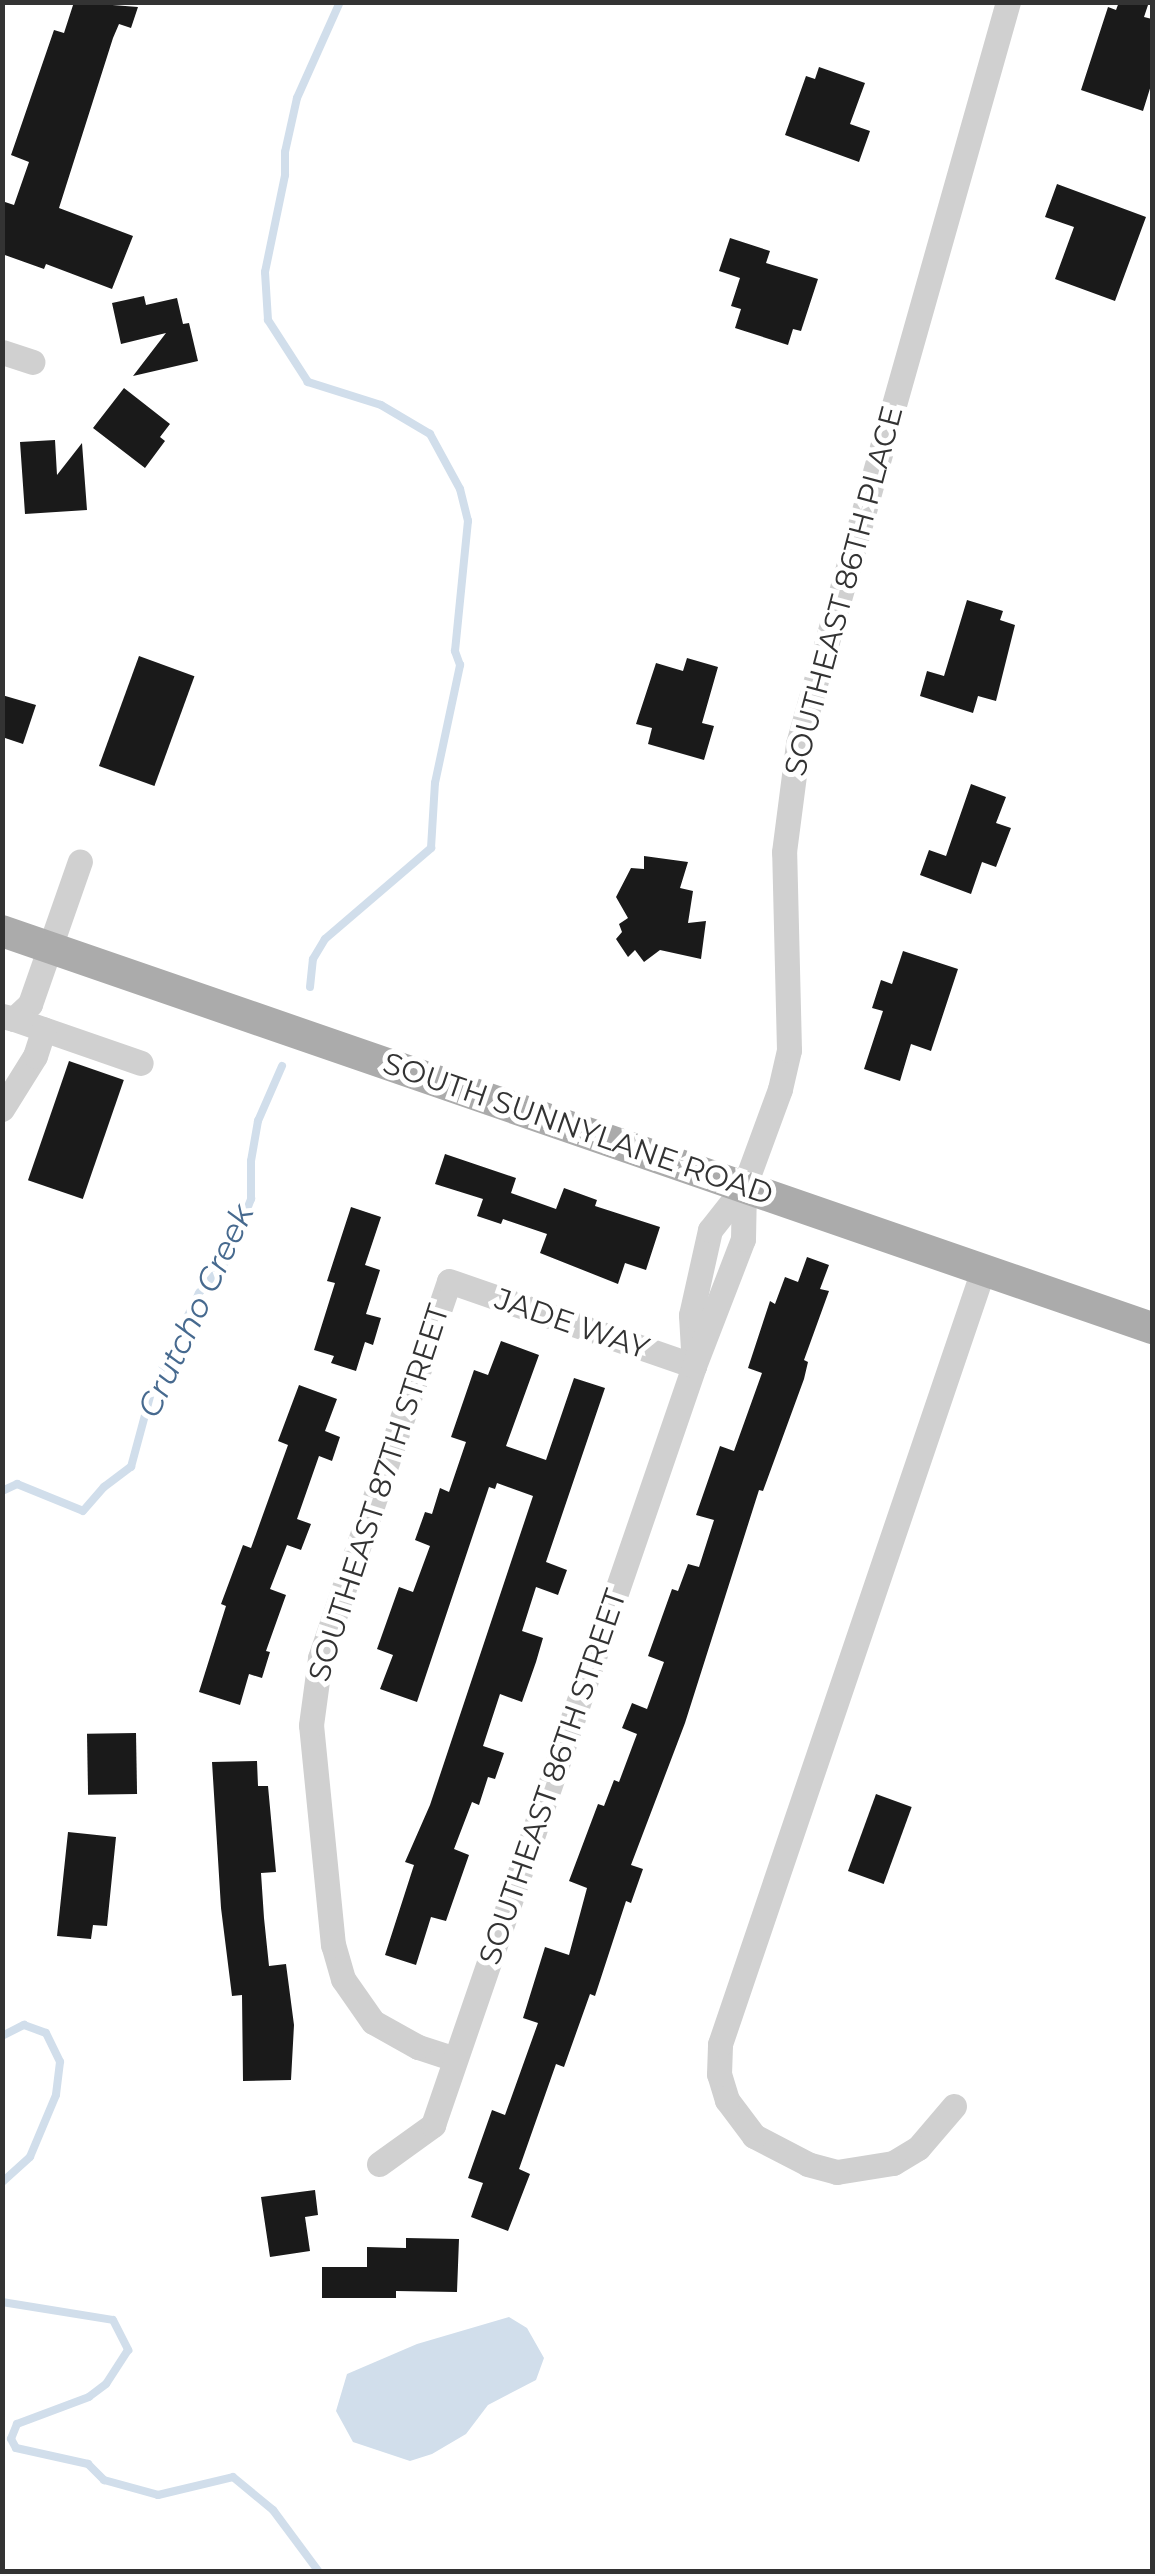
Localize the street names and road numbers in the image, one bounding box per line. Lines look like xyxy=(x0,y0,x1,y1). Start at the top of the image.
street label: SOUTHEAST 86TH PLACE xyxy=(777,402,911,780)
street label: SOUTH SUNNYLANE ROAD xyxy=(378,1045,778,1213)
street label: JADE WAY xyxy=(490,1281,654,1367)
street label: SOUTHEAST 87TH STREET xyxy=(301,1300,457,1686)
street label: SOUTHEAST 86TH STREET xyxy=(472,1585,634,1969)

